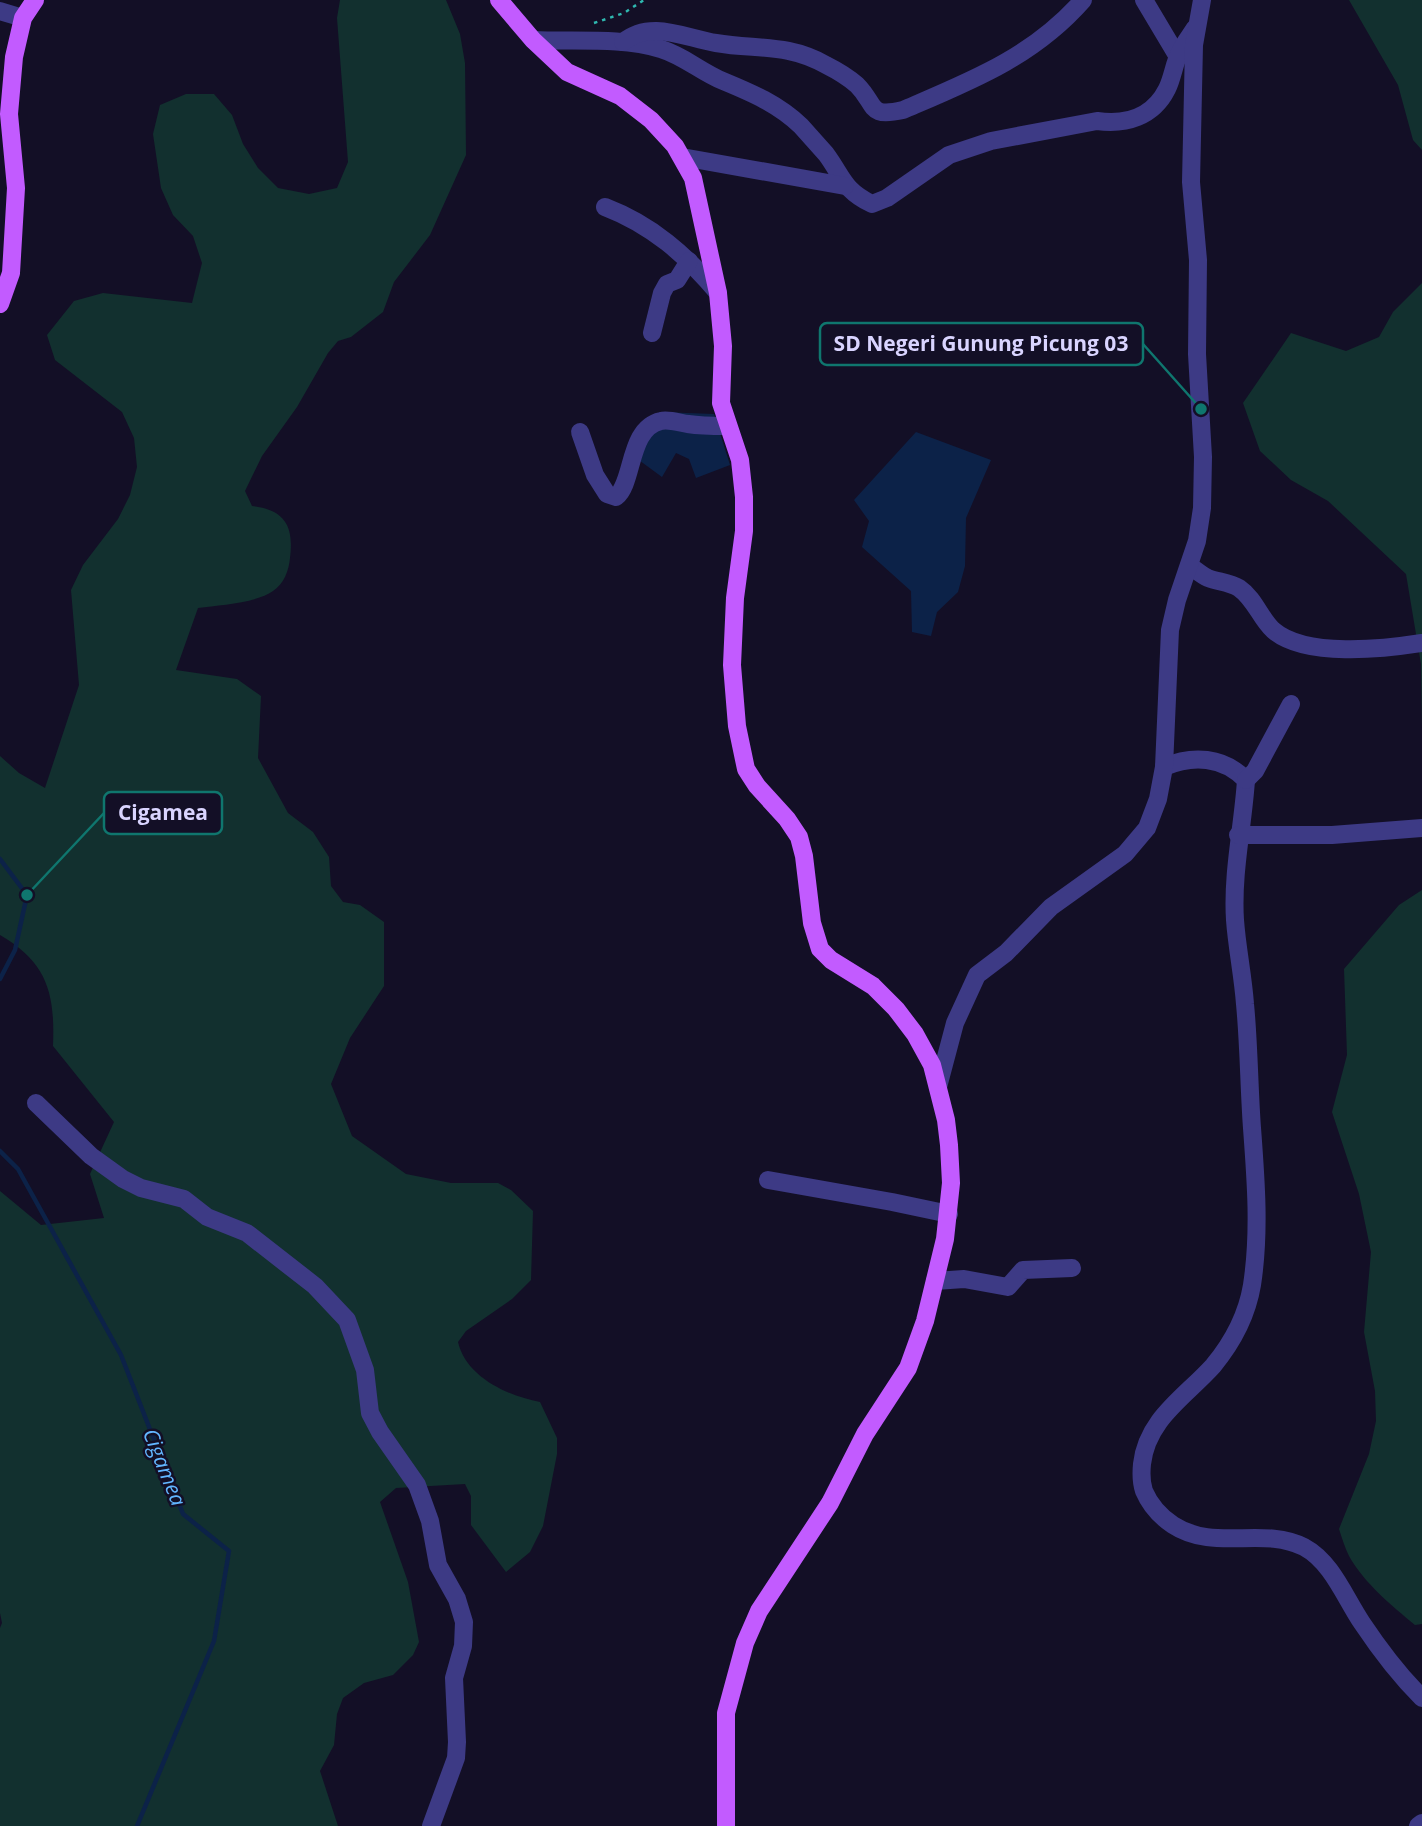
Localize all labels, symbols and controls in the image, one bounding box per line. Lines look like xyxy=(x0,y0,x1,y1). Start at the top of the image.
callout: SD Negeri Gunung Picung 03 xyxy=(820,323,1143,365)
text: SD Negeri Gunung Picung 03 xyxy=(834,329,1128,357)
callout: Cigamea xyxy=(104,792,222,834)
text: Cigamea xyxy=(118,798,208,826)
water label: Cigamea xyxy=(137,1424,193,1510)

